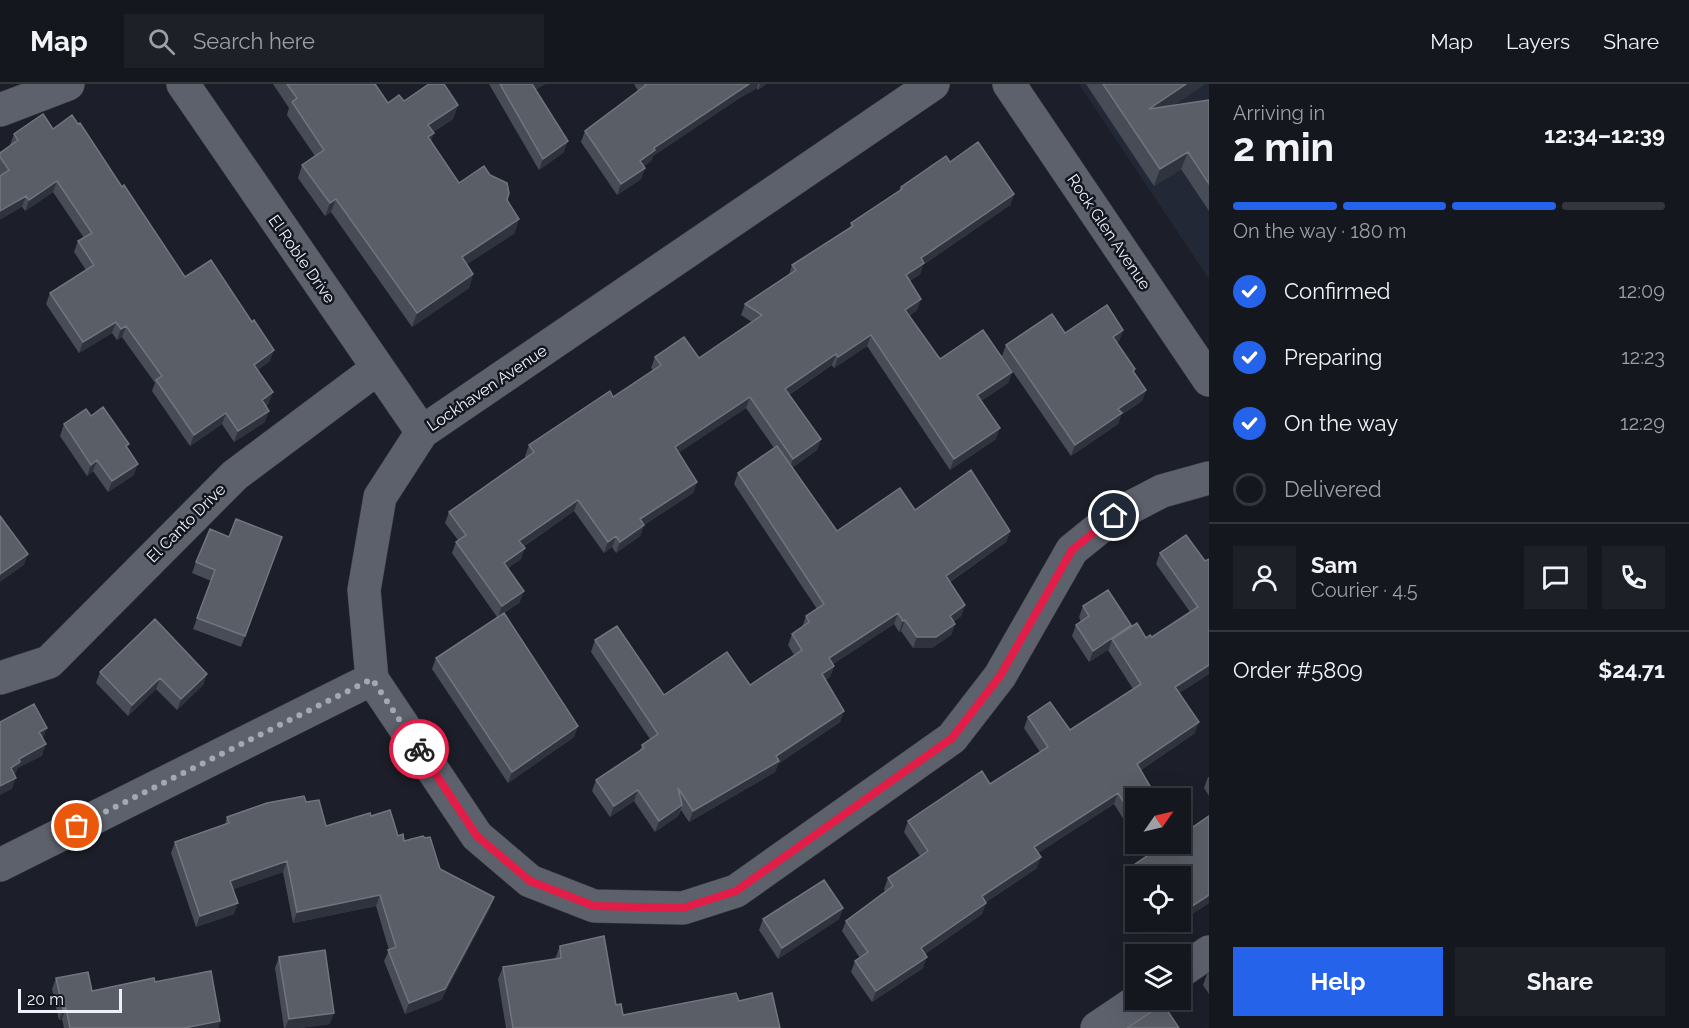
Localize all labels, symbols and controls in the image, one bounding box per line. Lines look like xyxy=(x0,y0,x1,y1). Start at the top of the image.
search box xyxy=(124,14,544,68)
text: Map xyxy=(30,25,88,58)
icon: search xyxy=(145,25,178,58)
text: Search here xyxy=(193,28,315,54)
text: Map xyxy=(1430,29,1473,54)
text: Layers xyxy=(1506,29,1570,54)
text: Share xyxy=(1603,29,1659,54)
text: Arriving in xyxy=(1233,101,1325,125)
text: 12:34–12:39 xyxy=(1544,122,1665,148)
text: 2 min xyxy=(1233,124,1334,170)
street label: Rock Glen Avenue xyxy=(1063,171,1155,293)
street label: El Roble Drive xyxy=(265,211,339,307)
text: On the way · 180 m xyxy=(1233,219,1406,243)
icon: check xyxy=(1233,275,1266,308)
text: Confirmed xyxy=(1284,278,1391,304)
text: 12:09 xyxy=(1618,279,1665,303)
street label: Lockhaven Avenue xyxy=(423,341,551,435)
icon: check xyxy=(1233,341,1266,374)
text: Preparing xyxy=(1284,344,1382,370)
text: 12:23 xyxy=(1621,345,1665,369)
icon: check xyxy=(1233,407,1266,440)
text: On the way xyxy=(1284,410,1398,436)
text: 12:29 xyxy=(1620,411,1665,435)
text: Delivered xyxy=(1284,476,1382,502)
street label: El Canto Drive xyxy=(143,480,229,566)
pin xyxy=(1088,490,1139,541)
icon: home xyxy=(1097,499,1130,532)
button: person xyxy=(1233,546,1296,609)
button: chat xyxy=(1524,546,1587,609)
button: phone xyxy=(1602,546,1665,609)
text: Sam xyxy=(1311,552,1358,578)
text: Courier · 4.5 xyxy=(1311,578,1418,602)
text: Order #5809 xyxy=(1233,657,1363,683)
text: $24.71 xyxy=(1598,657,1665,683)
courier xyxy=(389,719,449,779)
icon: bike xyxy=(403,733,436,766)
north arrow xyxy=(1125,788,1191,854)
map controls xyxy=(1125,788,1191,1010)
pin xyxy=(51,800,102,851)
icon: bag xyxy=(60,809,93,842)
button: locate xyxy=(1125,866,1191,932)
button: layers xyxy=(1125,944,1191,1010)
button: Help xyxy=(1233,947,1443,1016)
button: Share xyxy=(1455,947,1665,1016)
scale bar xyxy=(18,986,122,1014)
text: 20 m xyxy=(27,990,64,1009)

